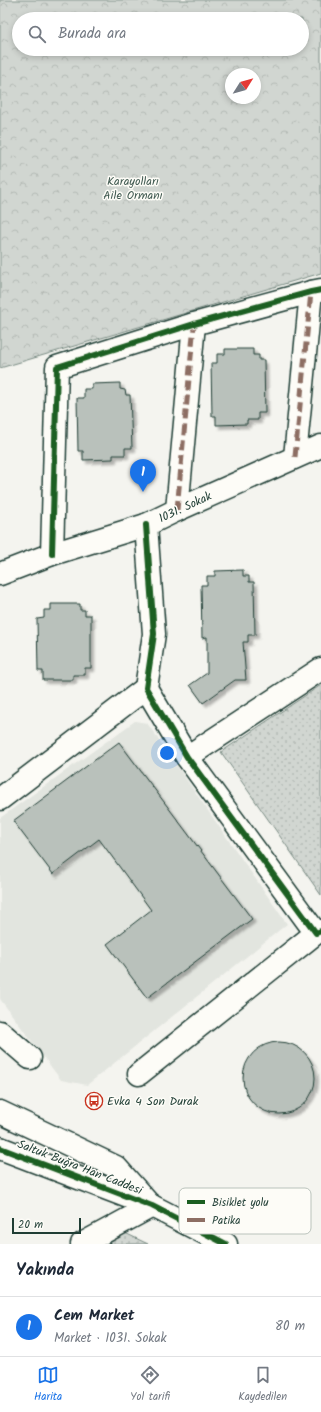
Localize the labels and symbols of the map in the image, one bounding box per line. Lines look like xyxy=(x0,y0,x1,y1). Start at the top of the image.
north arrow xyxy=(225,68,261,104)
park label: Karayolları Aile Ormanı xyxy=(103,172,163,205)
pin: 1 xyxy=(130,459,156,492)
street label: 1031. Sokak xyxy=(155,487,215,528)
your location xyxy=(157,743,177,763)
bus stop icon: Evka 4 Son Durak xyxy=(84,1091,104,1111)
place label: Evka 4 Son Durak xyxy=(107,1092,199,1111)
street label: Saltuk Buğra Han Caddesi xyxy=(15,1135,146,1200)
legend xyxy=(179,1188,311,1234)
text: Bisiklet yolu xyxy=(212,1194,269,1212)
text: Patika xyxy=(212,1212,240,1230)
scale bar xyxy=(12,1216,81,1235)

